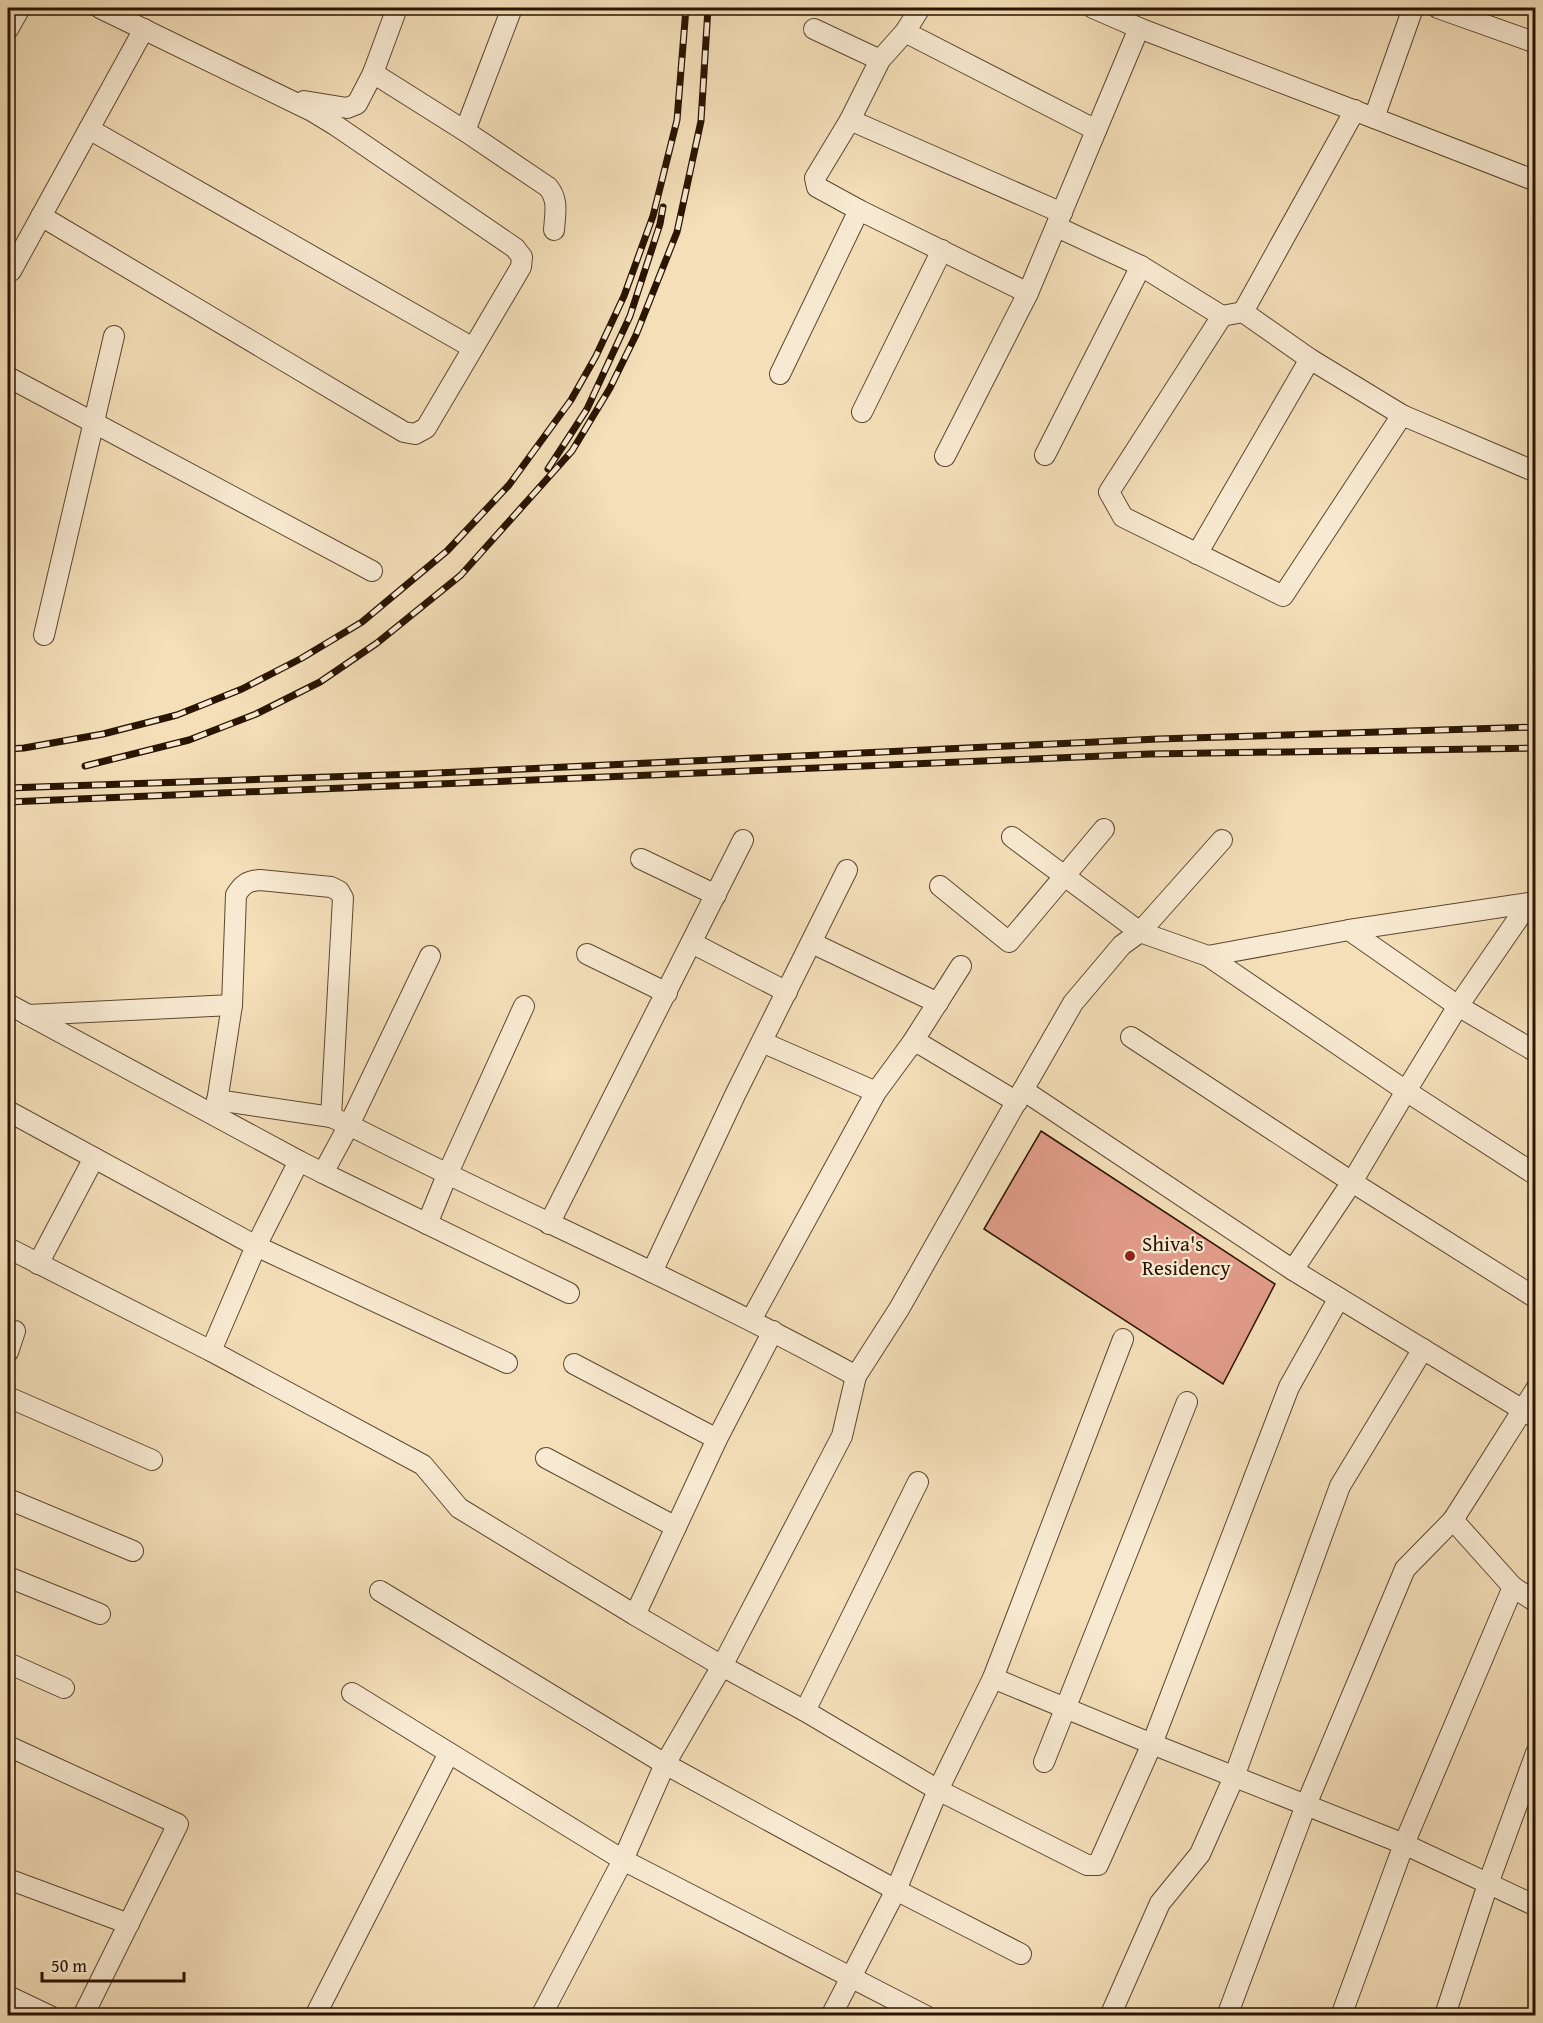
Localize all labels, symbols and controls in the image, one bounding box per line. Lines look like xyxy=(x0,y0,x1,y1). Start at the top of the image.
place label: Shiva's Residency xyxy=(1142,1228,1231,1283)
marker: Shiva's Residency xyxy=(1123,1249,1137,1263)
scale bar xyxy=(42,1945,184,1983)
text: 50 m xyxy=(51,1952,87,1979)

